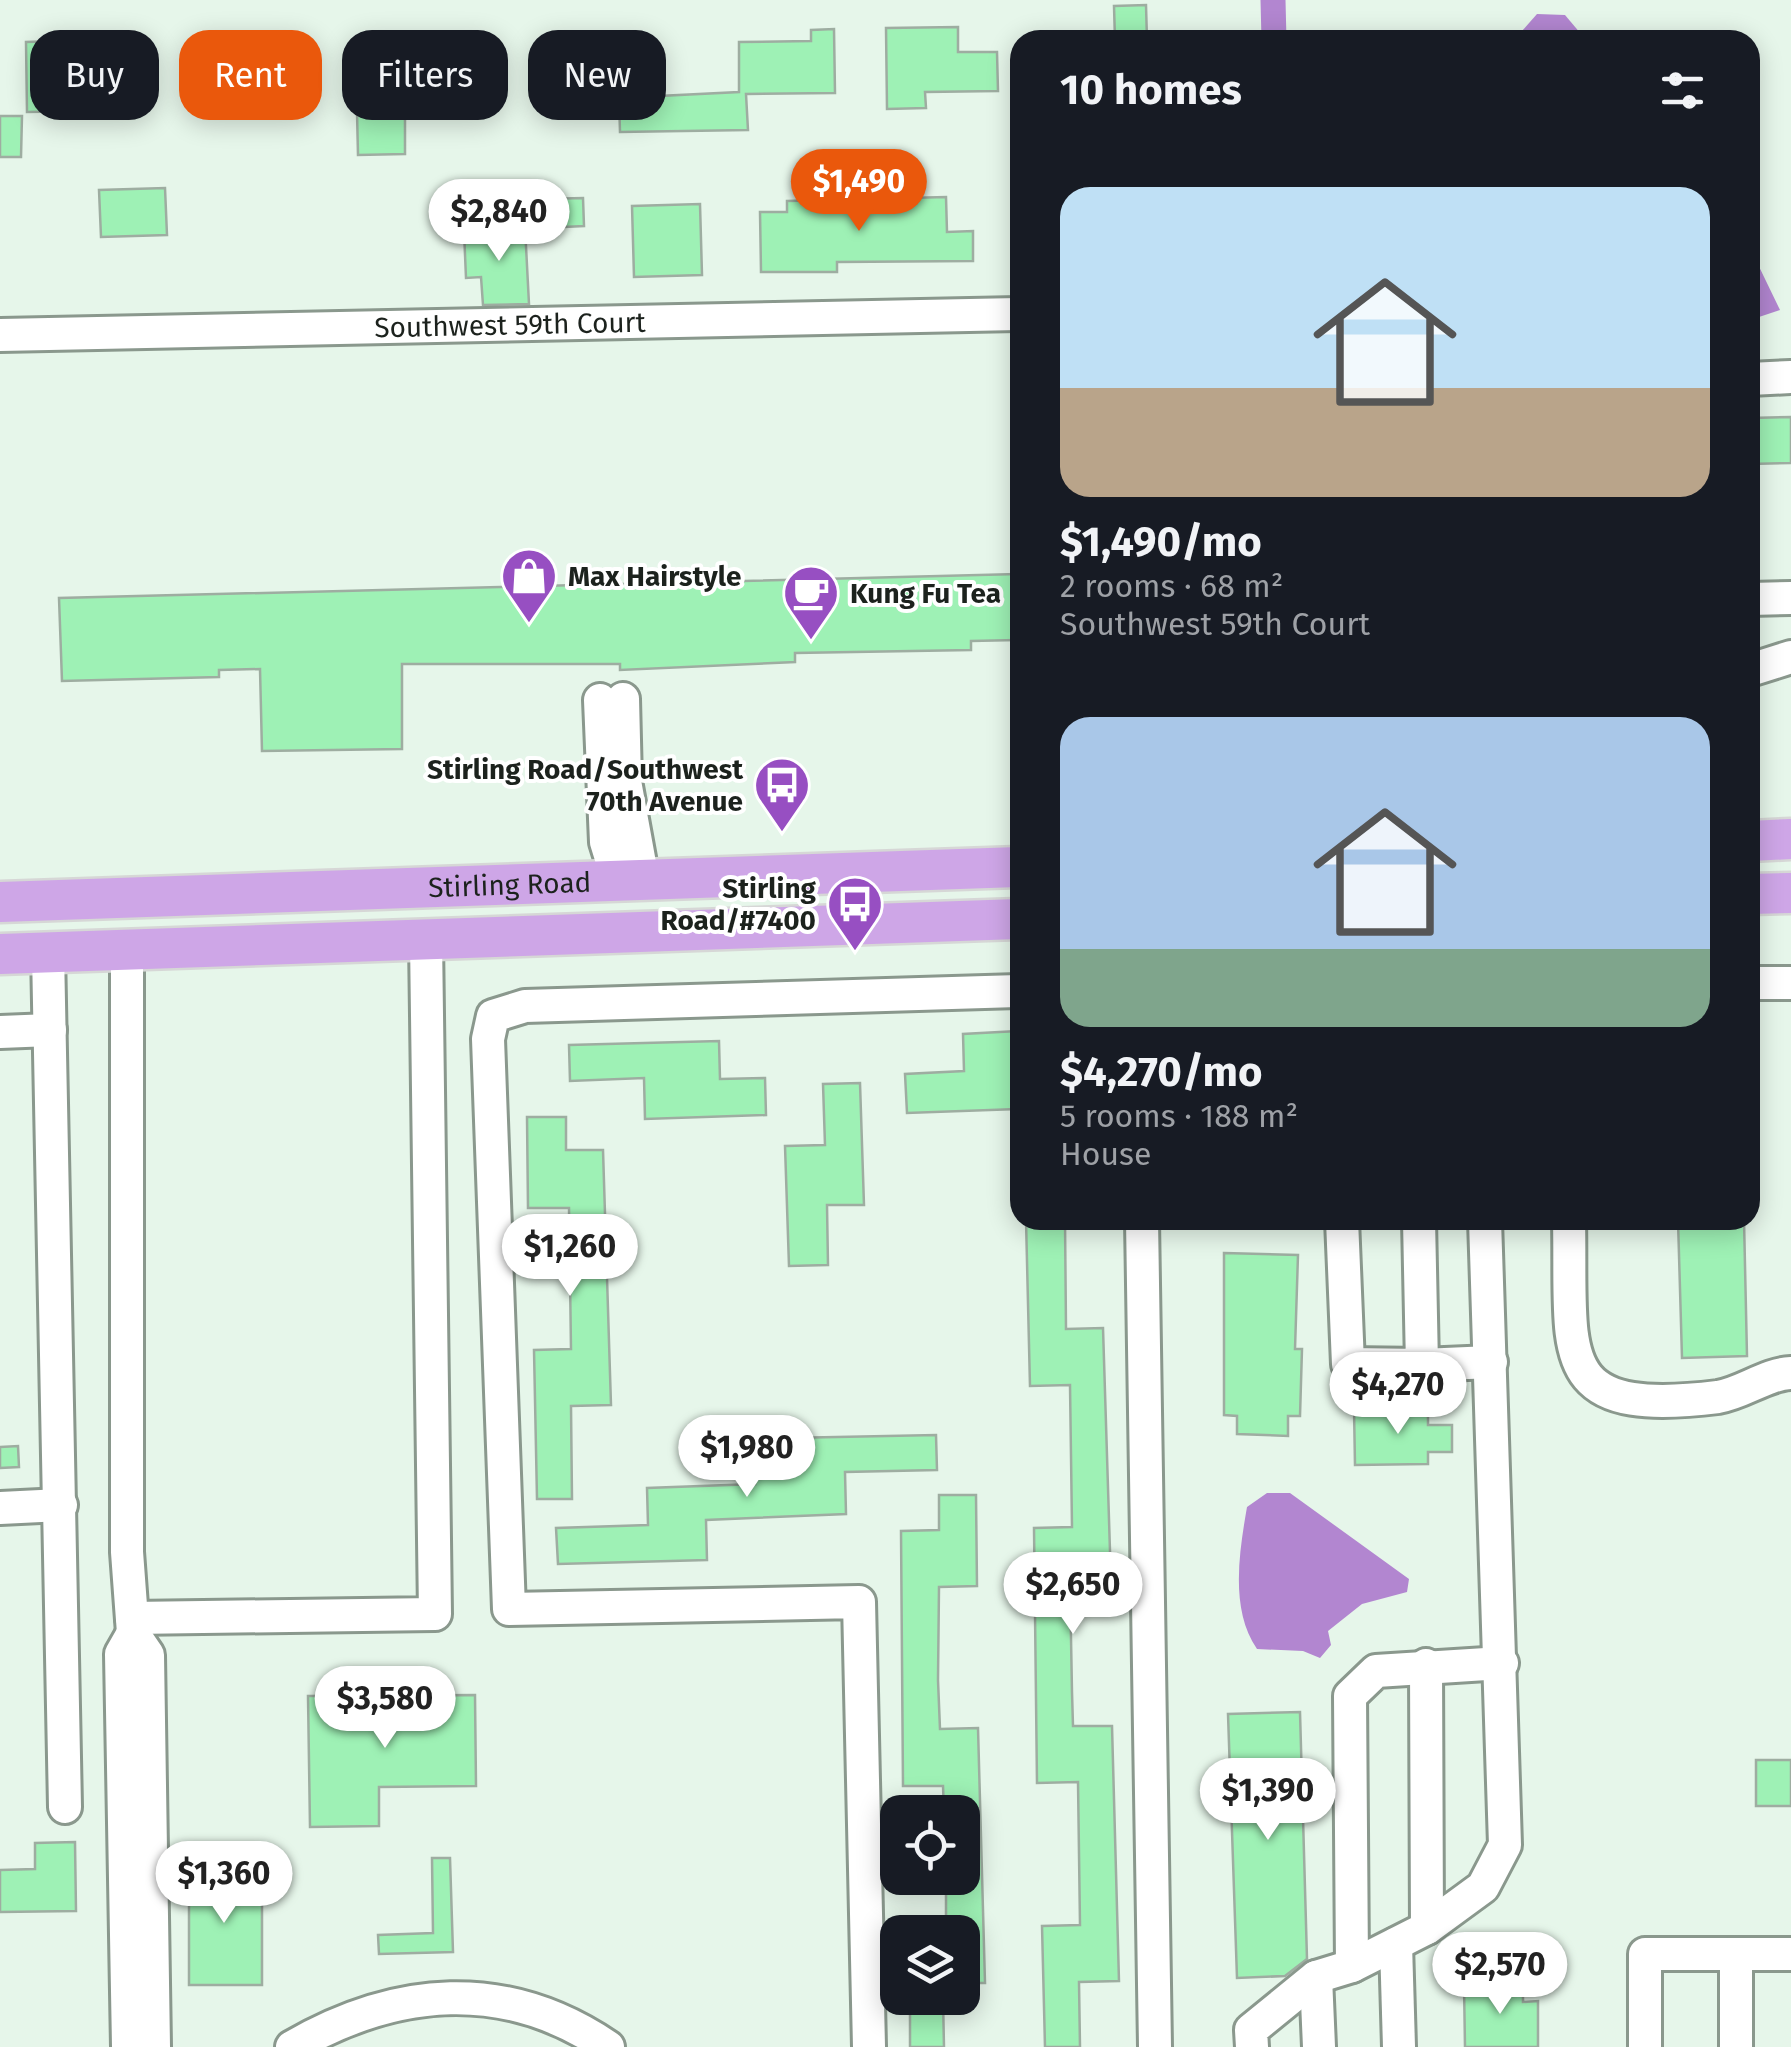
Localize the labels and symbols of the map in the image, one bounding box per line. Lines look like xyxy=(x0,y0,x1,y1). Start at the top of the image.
pin: $1,490 xyxy=(778,149,940,234)
pin: $2,840 xyxy=(418,179,580,264)
street label: Southwest 59th Court xyxy=(374,305,647,344)
shop icon: Max Hairstyle xyxy=(499,546,559,625)
place label: Max Hairstyle xyxy=(568,560,741,593)
cafe icon: Kung Fu Tea xyxy=(781,563,841,642)
place label: Kung Fu Tea xyxy=(850,577,1001,610)
place label: Stirling Road/Southwest 70th Avenue xyxy=(427,753,744,818)
bus stop icon: Stirling Road/Southwest 70th Avenue xyxy=(752,755,812,834)
street label: Stirling Road xyxy=(428,865,592,904)
place label: Stirling Road/#7400 xyxy=(661,872,817,937)
bus stop icon: Stirling Road/#7400 xyxy=(825,874,885,953)
pin: $1,260 xyxy=(489,1214,651,1299)
pin: $4,270 xyxy=(1317,1352,1479,1437)
pin: $1,980 xyxy=(666,1415,828,1500)
pin: $2,650 xyxy=(992,1552,1154,1637)
pin: $3,580 xyxy=(304,1666,466,1751)
pin: $1,390 xyxy=(1187,1758,1349,1843)
pin: $1,360 xyxy=(143,1841,305,1926)
pin: $2,570 xyxy=(1419,1932,1581,2017)

